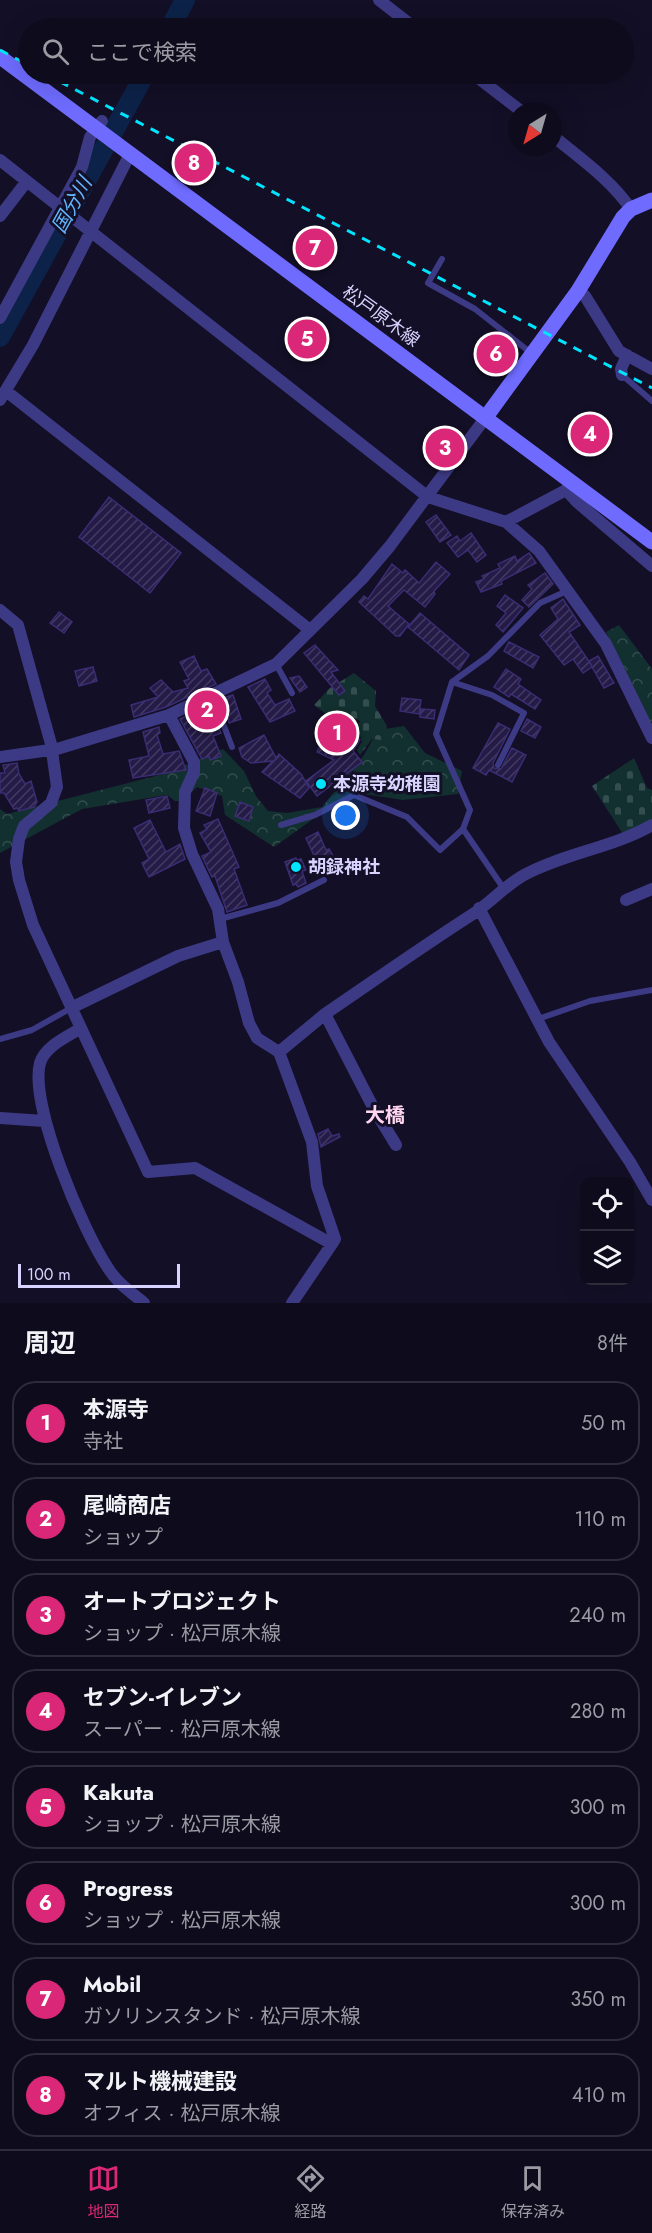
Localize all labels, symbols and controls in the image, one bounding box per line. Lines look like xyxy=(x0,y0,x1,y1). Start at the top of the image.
search box xyxy=(18,18,634,84)
icon: search xyxy=(39,35,72,68)
text: ここで検索 xyxy=(87,36,197,68)
north arrow xyxy=(508,102,562,156)
pin: 8 xyxy=(174,140,214,186)
water label: 国分川 xyxy=(45,170,100,238)
pin: 7 xyxy=(296,226,334,270)
street label: 松戸原木線 xyxy=(337,279,425,353)
pin: 5 xyxy=(288,316,326,362)
pin: 6 xyxy=(476,332,516,376)
pin: 4 xyxy=(570,412,610,456)
pin: 3 xyxy=(426,426,464,470)
pin: 2 xyxy=(188,688,226,732)
pin: 1 xyxy=(318,710,356,756)
place label: 本源寺幼稚園 xyxy=(333,771,441,797)
marker: 本源寺幼稚園 xyxy=(314,777,328,791)
your location xyxy=(331,801,360,830)
place label: 胡録神社 xyxy=(308,854,380,880)
marker: 胡録神社 xyxy=(289,860,303,874)
district label: 大橋 xyxy=(365,1101,405,1130)
map controls xyxy=(580,1177,634,1285)
button: locate xyxy=(580,1177,634,1231)
button: layers xyxy=(580,1231,634,1285)
scale bar xyxy=(18,1261,180,1288)
text: 100 m xyxy=(27,1263,71,1286)
text: 周辺 xyxy=(24,1324,76,1362)
text: 8件 xyxy=(597,1329,628,1358)
text: 本源寺 xyxy=(83,1393,149,1425)
text: 1 xyxy=(40,1409,51,1438)
text: 50 m xyxy=(581,1409,626,1438)
text: 寺社 xyxy=(83,1427,123,1456)
text: 尾崎商店 xyxy=(83,1489,171,1521)
text: 2 xyxy=(39,1505,52,1534)
text: 110 m xyxy=(574,1505,626,1534)
text: ショップ xyxy=(83,1523,163,1552)
text: オートプロジェクト xyxy=(83,1585,281,1617)
text: 3 xyxy=(39,1601,52,1630)
text: 240 m xyxy=(569,1601,626,1630)
text: ショップ · 松戸原木線 xyxy=(83,1619,281,1648)
text: セブン-イレブン xyxy=(83,1681,242,1713)
text: 4 xyxy=(39,1697,52,1726)
text: 280 m xyxy=(570,1697,626,1726)
text: スーパー · 松戸原木線 xyxy=(83,1715,281,1744)
text: Kakuta xyxy=(83,1776,154,1808)
text: 5 xyxy=(39,1793,52,1822)
text: 300 m xyxy=(569,1793,626,1822)
text: ショップ · 松戸原木線 xyxy=(83,1810,281,1839)
text: Progress xyxy=(83,1872,173,1904)
text: 6 xyxy=(39,1889,52,1918)
text: 300 m xyxy=(569,1889,626,1918)
text: ショップ · 松戸原木線 xyxy=(83,1906,281,1935)
text: Mobil xyxy=(83,1968,141,2000)
text: 7 xyxy=(39,1985,52,2014)
text: 350 m xyxy=(570,1985,626,2014)
text: ガソリンスタンド · 松戸原木線 xyxy=(83,2002,361,2031)
text: マルト機械建設 xyxy=(83,2065,237,2097)
text: 8 xyxy=(39,2081,52,2110)
text: 410 m xyxy=(572,2081,626,2110)
text: オフィス · 松戸原木線 xyxy=(83,2099,281,2128)
tab: 地図 xyxy=(87,2162,120,2223)
tab: 経路 xyxy=(294,2162,327,2223)
tab: 保存済み xyxy=(501,2162,565,2223)

